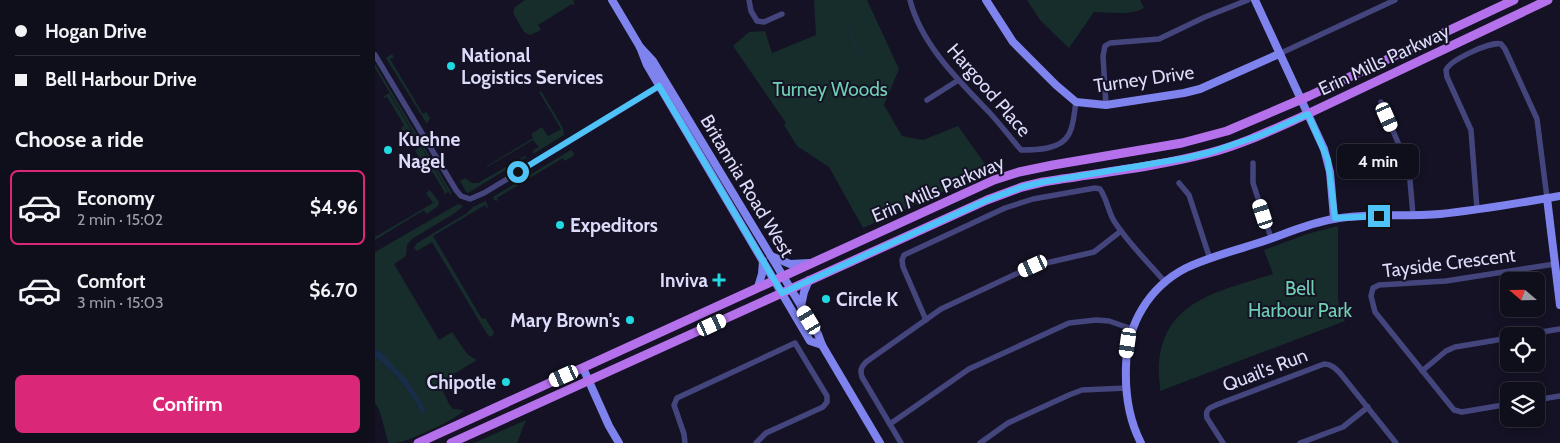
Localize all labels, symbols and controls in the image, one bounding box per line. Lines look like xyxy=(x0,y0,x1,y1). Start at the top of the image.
street label: Erin Mills Parkway xyxy=(1315,19,1454,100)
text: Hogan Drive xyxy=(45,20,147,43)
street label: Hargood Place xyxy=(942,39,1036,142)
place label: National Logistics Services xyxy=(461,44,603,89)
marker: National Logistics Services xyxy=(445,60,457,72)
street label: Turney Drive xyxy=(1092,61,1196,97)
text: Bell Harbour Drive xyxy=(45,68,196,91)
park label: Turney Woods xyxy=(772,78,888,101)
car xyxy=(1374,100,1399,134)
street label: Britannia Road West xyxy=(695,111,799,262)
text: Choose a ride xyxy=(15,126,144,153)
place label: Kuehne Nagel xyxy=(398,128,461,173)
marker: Kuehne Nagel xyxy=(382,144,394,156)
callout: 4 min xyxy=(1338,144,1420,178)
street label: Erin Mills Parkway xyxy=(868,151,1008,227)
text: 4 min xyxy=(1358,152,1398,171)
route start xyxy=(507,161,529,183)
icon: car xyxy=(17,185,62,230)
text: Economy xyxy=(77,187,155,210)
text: $4.96 xyxy=(310,196,358,219)
car xyxy=(1251,197,1274,231)
route end xyxy=(1368,205,1390,227)
text: 2 min · 15:02 xyxy=(77,210,163,229)
place label: Expeditors xyxy=(570,214,658,237)
marker: Expeditors xyxy=(554,219,566,231)
street label: Tayside Crescent xyxy=(1381,243,1517,283)
car xyxy=(1016,253,1049,279)
icon: car xyxy=(17,268,62,313)
place label: Inviva xyxy=(660,269,709,292)
text: Comfort xyxy=(77,270,146,293)
north arrow xyxy=(1500,272,1545,318)
map controls xyxy=(1500,272,1545,427)
marker: Inviva xyxy=(712,273,726,287)
park label: Bell Harbour Park xyxy=(1248,277,1352,322)
text: $6.70 xyxy=(309,279,358,302)
place label: Circle K xyxy=(836,288,898,311)
text: 3 min · 15:03 xyxy=(77,293,164,312)
marker: Circle K xyxy=(820,293,832,305)
car xyxy=(794,303,823,337)
place label: Mary Brown's xyxy=(510,309,620,332)
car xyxy=(695,312,728,338)
marker: Mary Brown's xyxy=(624,314,636,326)
car xyxy=(1118,327,1137,359)
button: locate xyxy=(1500,327,1545,372)
street label: Quail's Run xyxy=(1219,343,1311,397)
car xyxy=(547,363,580,389)
place label: Chipotle xyxy=(427,371,496,394)
button: Confirm xyxy=(15,375,360,433)
marker: Chipotle xyxy=(500,376,512,388)
button: layers xyxy=(1500,382,1545,427)

